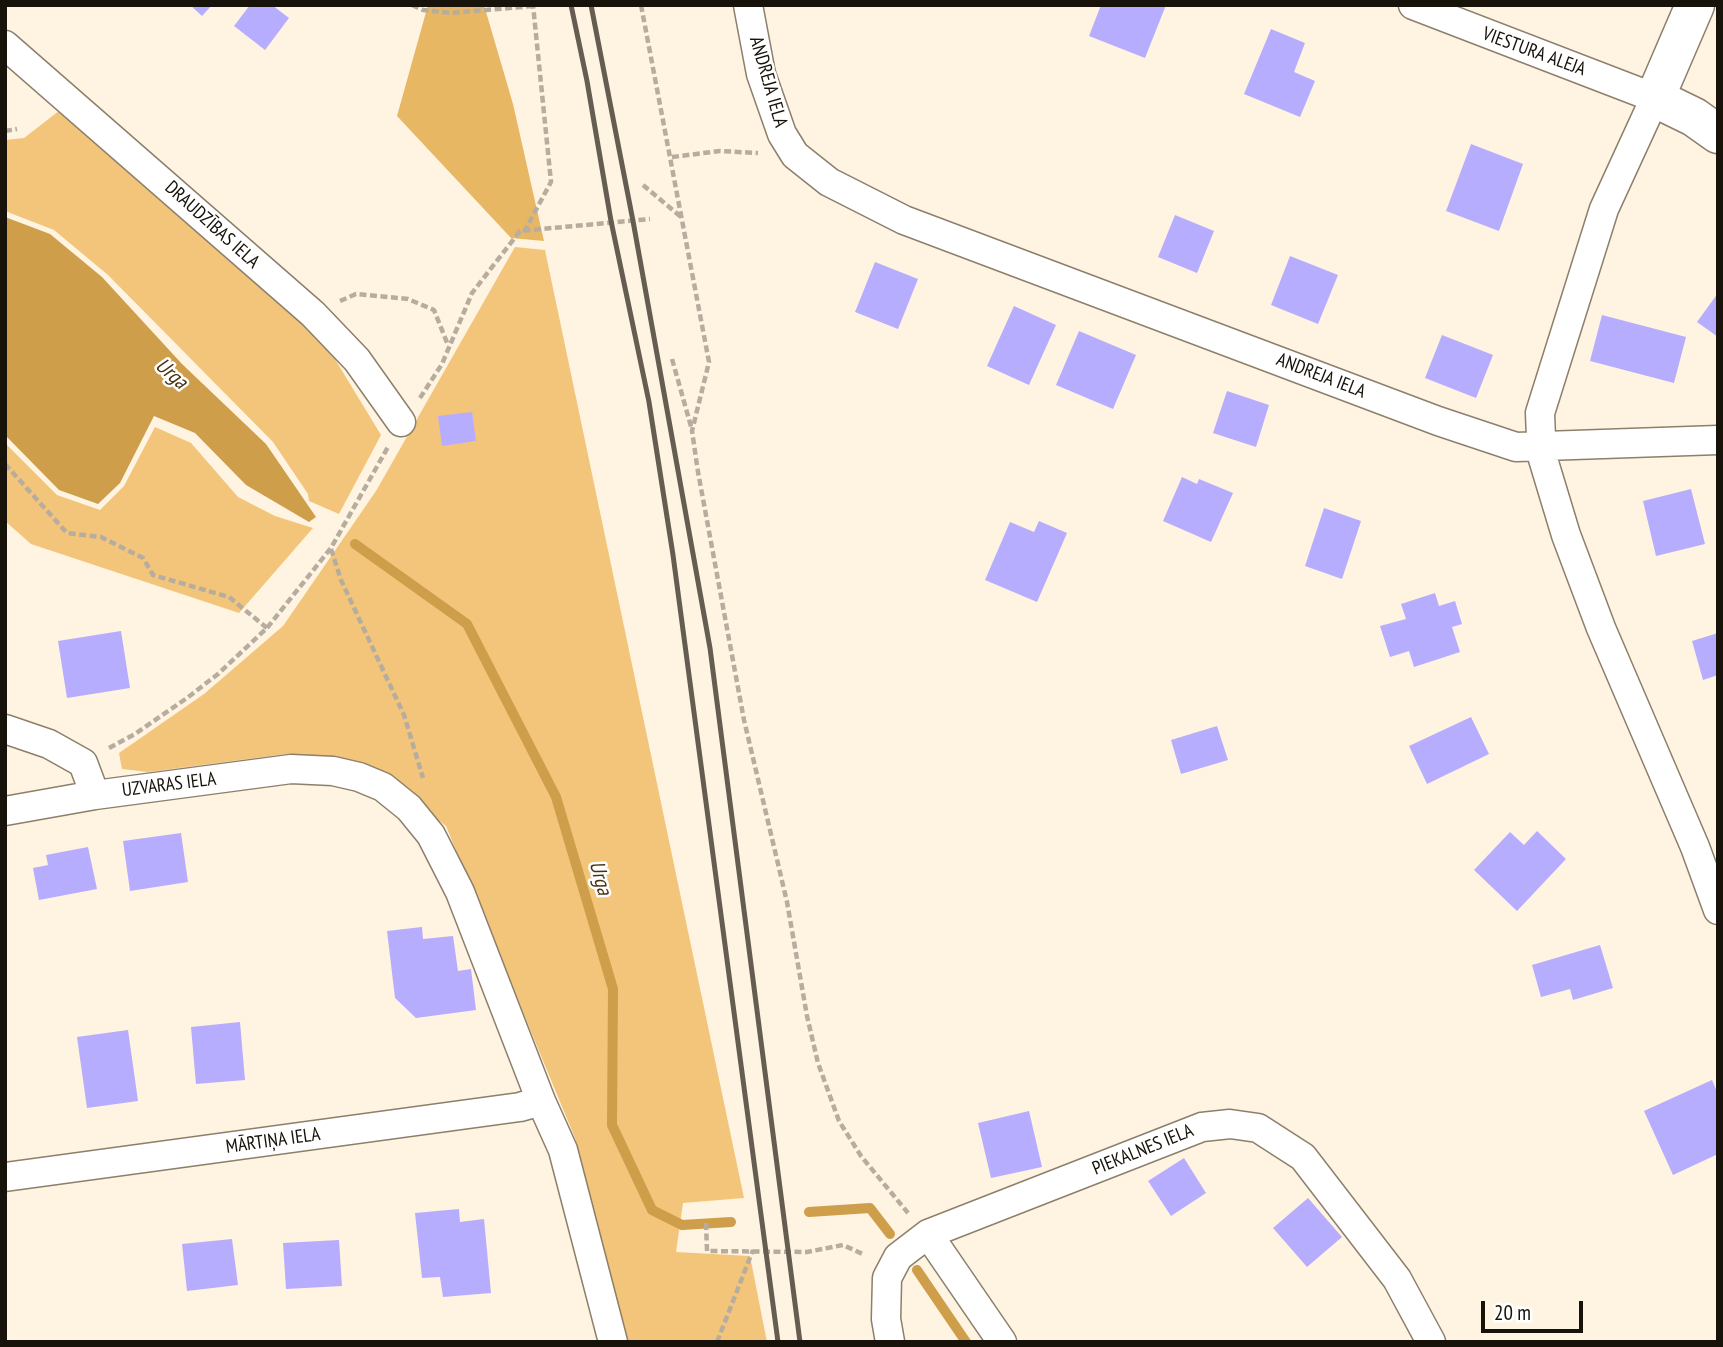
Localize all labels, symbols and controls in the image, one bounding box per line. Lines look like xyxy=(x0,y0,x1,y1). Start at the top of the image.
street label: VIESTURA ALEJA xyxy=(1479,23,1589,81)
street label: ANDREJA IELA xyxy=(744,34,792,130)
street label: DRAUDZĪBAS IELA xyxy=(160,177,264,273)
street label: ANDREJA IELA xyxy=(1273,349,1369,403)
water label: Urga xyxy=(150,353,192,395)
street label: UZVARAS IELA xyxy=(121,768,217,802)
water label: Urga xyxy=(583,858,617,898)
street label: PIEKALNES IELA xyxy=(1089,1119,1197,1181)
street label: MĀRTIŅA IELA xyxy=(224,1123,322,1159)
scale bar xyxy=(1485,1288,1586,1332)
text: 20 m xyxy=(1494,1299,1531,1326)

